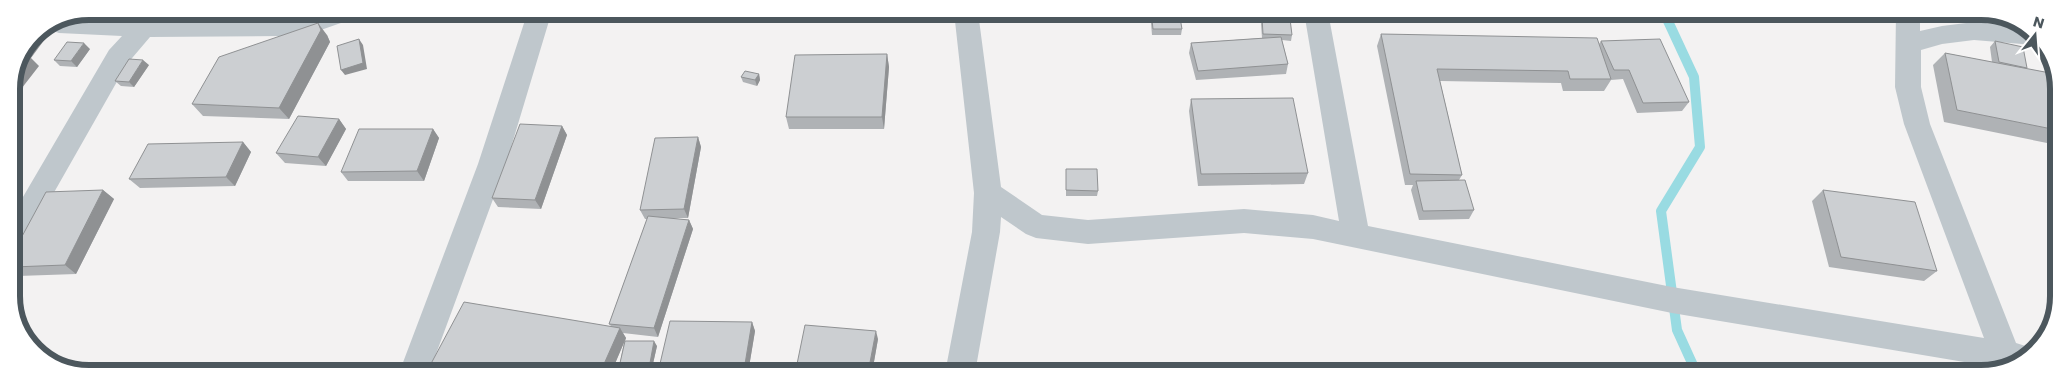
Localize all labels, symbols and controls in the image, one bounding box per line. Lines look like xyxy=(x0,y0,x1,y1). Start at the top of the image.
north arrow xyxy=(2010,10,2060,60)
text: N xyxy=(2031,11,2047,34)

